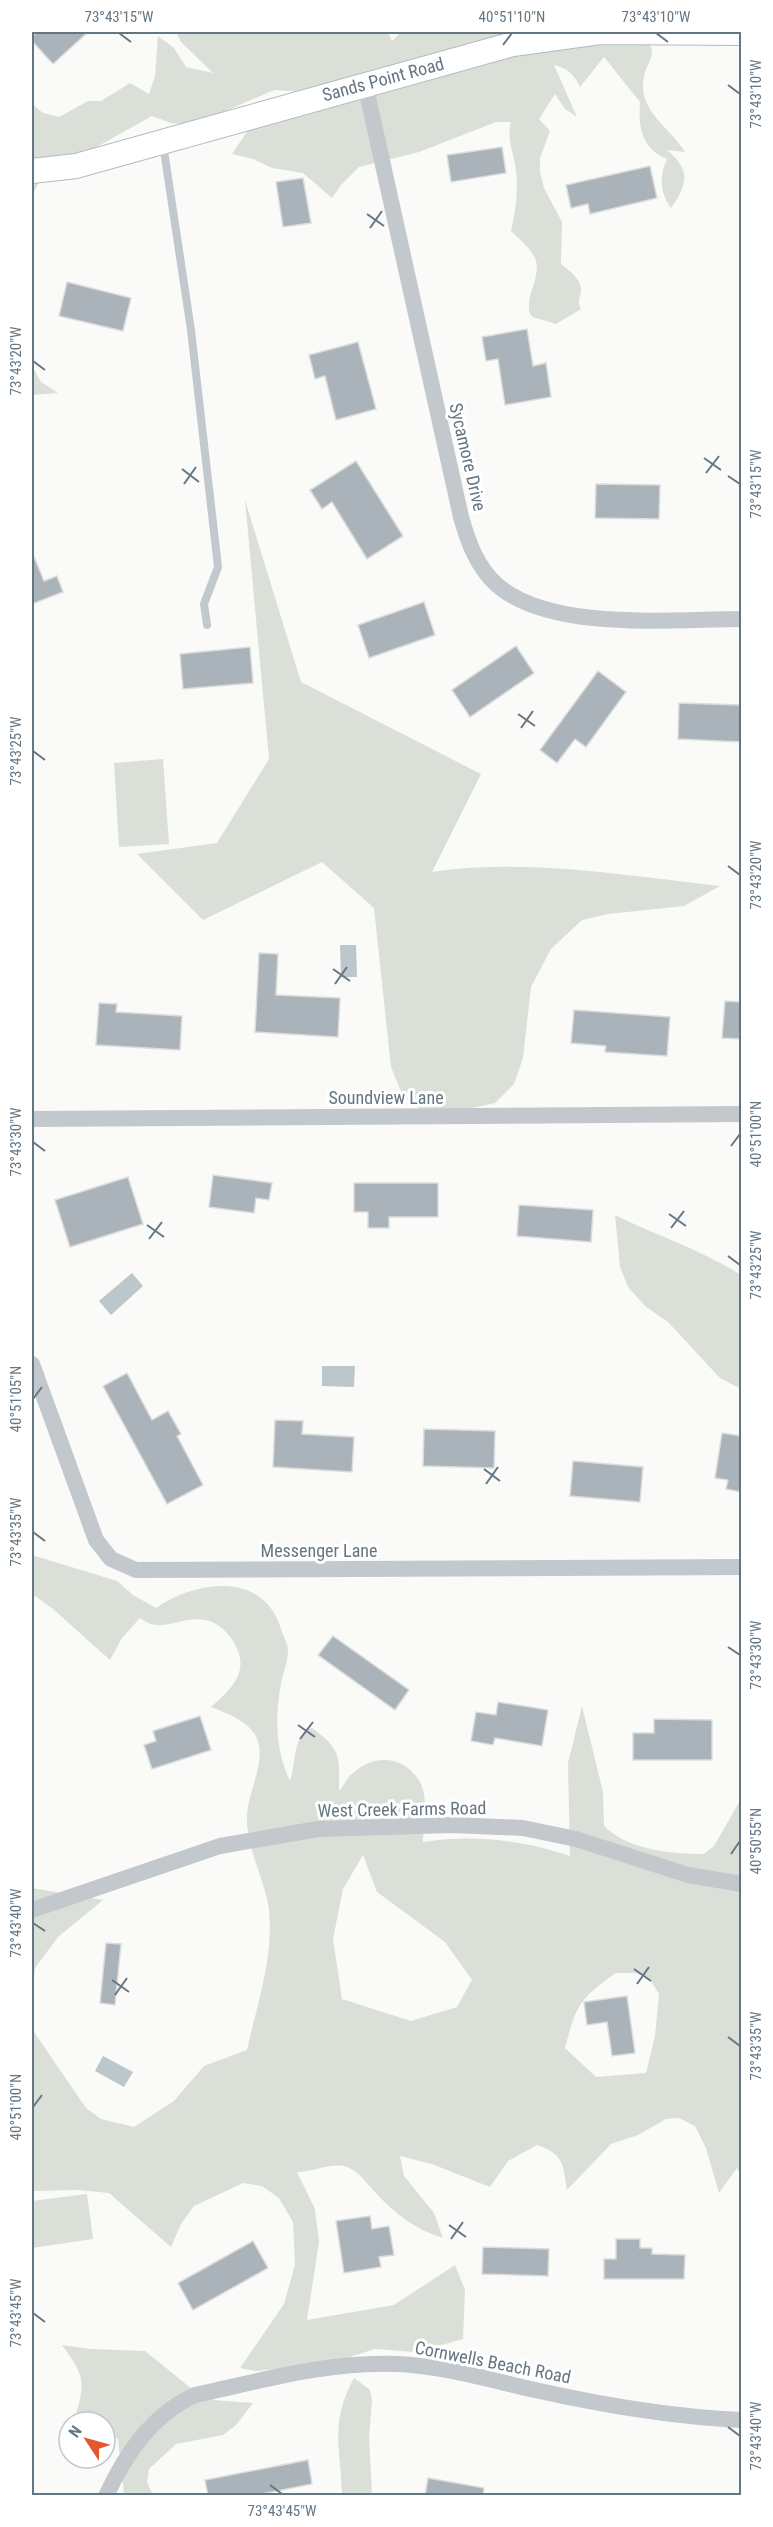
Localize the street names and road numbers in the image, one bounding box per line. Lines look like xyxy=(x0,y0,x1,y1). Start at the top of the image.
street label: Sands Point Road xyxy=(320,53,446,105)
street label: Sycamore Drive xyxy=(445,401,491,513)
street label: Soundview Lane xyxy=(328,1087,444,1108)
street label: Messenger Lane xyxy=(261,1540,377,1561)
street label: West Creek Farms Road xyxy=(317,1797,487,1821)
street label: Cornwells Beach Road xyxy=(413,2337,573,2387)

